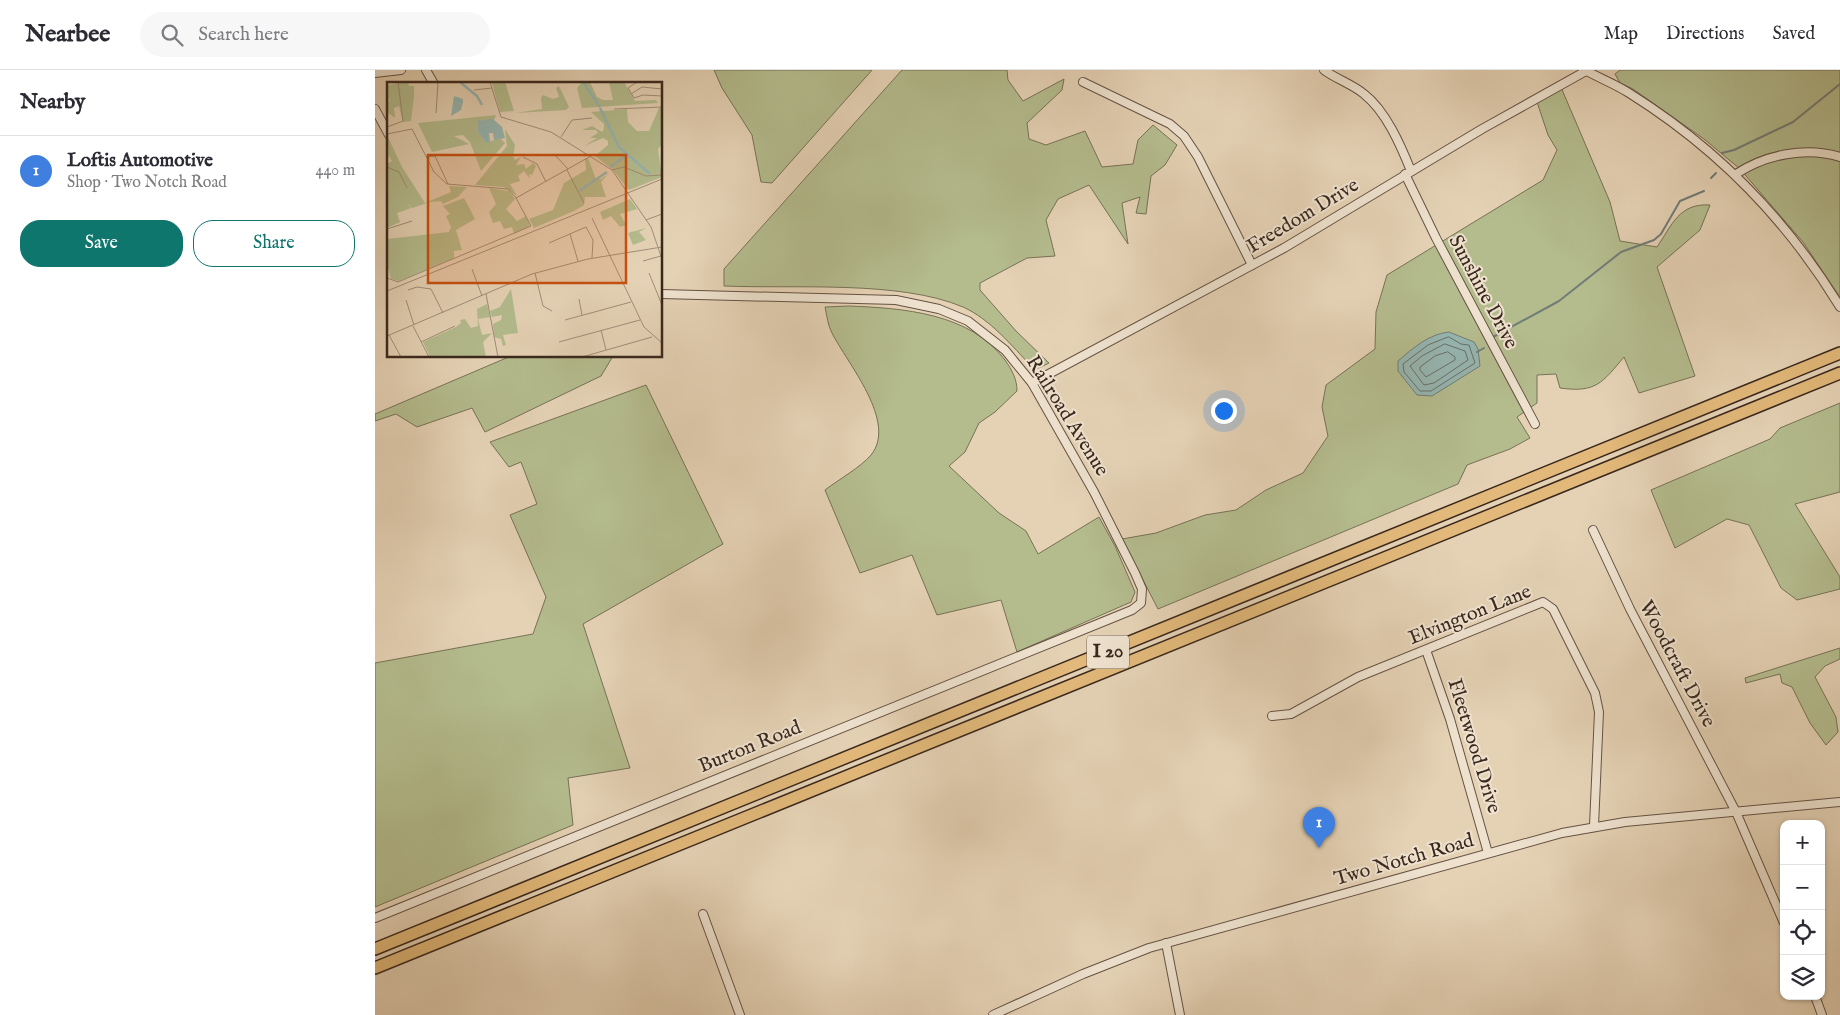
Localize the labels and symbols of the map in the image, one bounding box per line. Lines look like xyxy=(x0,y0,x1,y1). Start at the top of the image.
inset map xyxy=(387,82,663,358)
street label: Freedom Drive xyxy=(1243,173,1363,259)
street label: Sunshine Drive xyxy=(1443,231,1523,353)
street label: Railroad Avenue xyxy=(1020,351,1114,481)
your location xyxy=(1211,398,1237,424)
street label: Elvington Lane xyxy=(1405,579,1535,651)
street label: Woodcraft Drive xyxy=(1633,596,1721,732)
road number: I 20 xyxy=(1087,636,1129,668)
street label: Fleetwood Drive xyxy=(1442,676,1506,816)
street label: Burton Road xyxy=(695,715,805,779)
pin: 1 xyxy=(1303,807,1335,848)
street label: Two Notch Road xyxy=(1331,828,1477,892)

